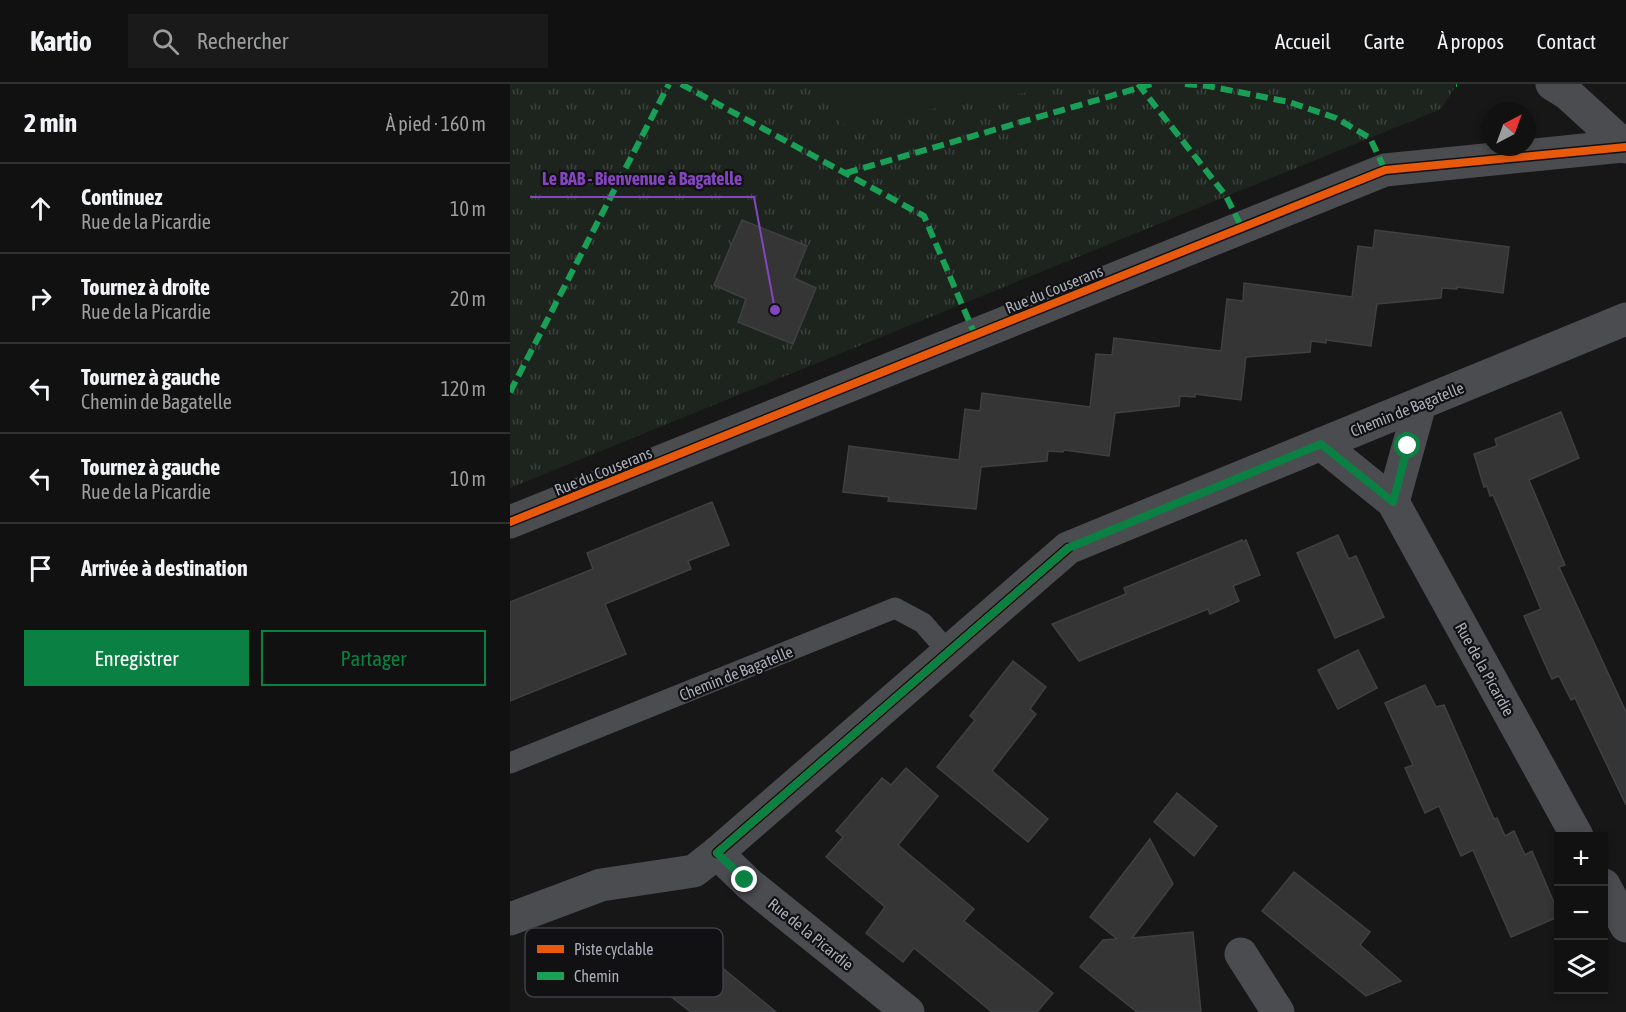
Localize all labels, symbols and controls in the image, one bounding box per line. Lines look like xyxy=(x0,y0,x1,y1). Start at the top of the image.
search box xyxy=(128,14,548,68)
text: Kartio xyxy=(30,25,92,57)
icon: search xyxy=(149,25,182,58)
text: Rechercher xyxy=(197,28,288,54)
text: Accueil xyxy=(1275,29,1331,53)
text: Carte xyxy=(1364,29,1404,53)
text: À propos xyxy=(1437,29,1504,53)
text: Contact xyxy=(1537,29,1596,53)
north arrow xyxy=(1482,102,1536,156)
text: 2 min xyxy=(24,108,77,138)
text: À pied · 160 m xyxy=(386,112,486,135)
callout: Le BAB - Bienvenue à Bagatelle xyxy=(530,161,754,197)
text: Le BAB - Bienvenue à Bagatelle xyxy=(542,168,742,189)
text: Continuez xyxy=(81,184,163,210)
icon: ahead xyxy=(24,192,57,225)
text: 10 m xyxy=(450,197,486,220)
text: Rue de la Picardie xyxy=(81,210,211,233)
street label: Rue du Couserans xyxy=(1003,261,1106,317)
text: Tournez à droite xyxy=(81,274,210,300)
icon: right xyxy=(24,282,57,315)
text: 20 m xyxy=(450,287,486,310)
text: Rue de la Picardie xyxy=(81,300,211,323)
text: Tournez à gauche xyxy=(81,364,220,390)
icon: left xyxy=(24,372,57,405)
text: 120 m xyxy=(441,377,486,400)
street label: Chemin de Bagatelle xyxy=(1348,378,1467,441)
text: Chemin de Bagatelle xyxy=(81,390,232,413)
route start xyxy=(1394,432,1420,458)
street label: Rue du Couserans xyxy=(552,443,655,499)
text: Tournez à gauche xyxy=(81,454,220,480)
icon: left xyxy=(24,462,57,495)
text: 10 m xyxy=(450,467,486,490)
text: Rue de la Picardie xyxy=(81,480,211,503)
icon: arrive xyxy=(24,552,57,585)
text: Arrivée à destination xyxy=(81,555,248,581)
street label: Rue de la Picardie xyxy=(1452,619,1518,719)
button: Enregistrer xyxy=(24,630,249,686)
button: Partager xyxy=(261,630,486,686)
street label: Chemin de Bagatelle xyxy=(677,642,796,705)
map controls xyxy=(1554,832,1608,994)
button: + xyxy=(1554,832,1608,886)
route end xyxy=(731,866,757,892)
button: − xyxy=(1554,886,1608,940)
street label: Rue de la Picardie xyxy=(765,894,857,974)
legend xyxy=(525,928,723,997)
text: Piste cyclable xyxy=(574,940,654,959)
button: layers xyxy=(1554,940,1608,994)
text: Chemin xyxy=(574,967,619,985)

